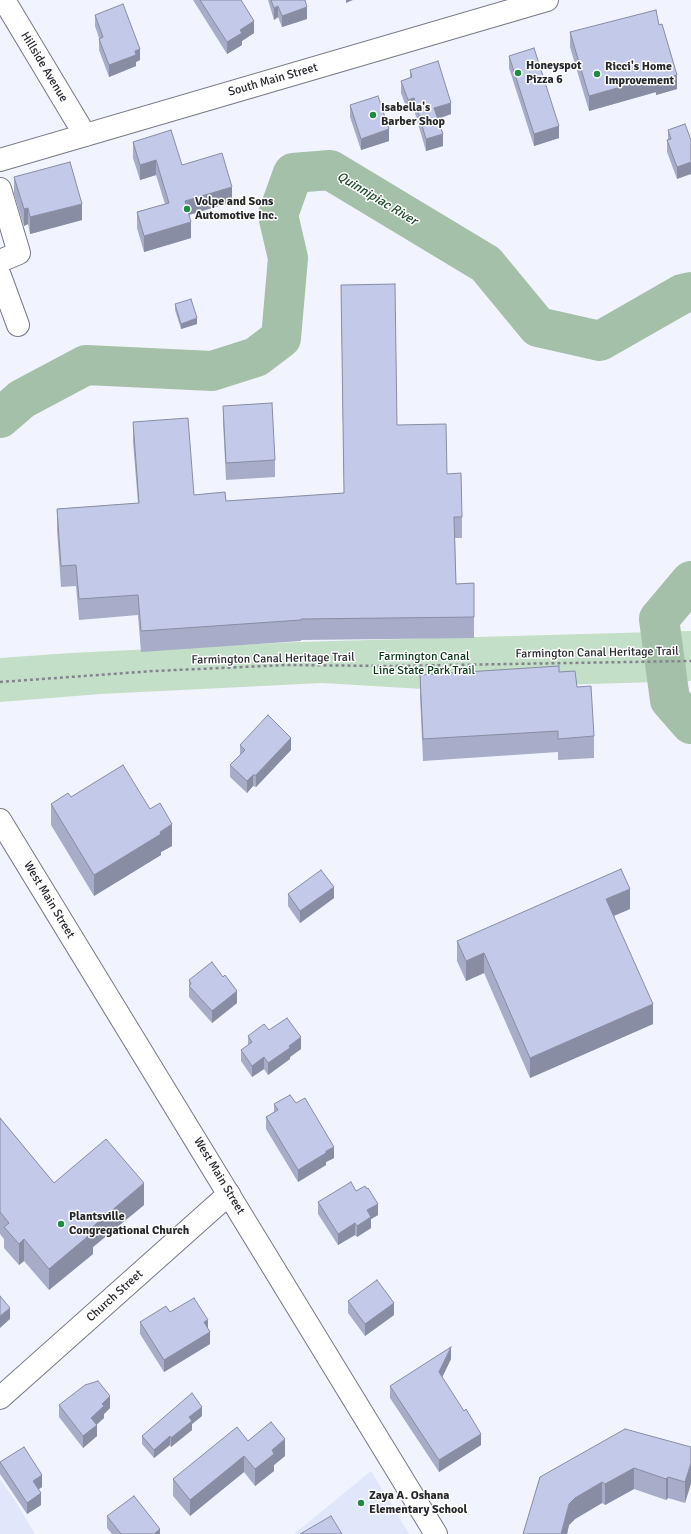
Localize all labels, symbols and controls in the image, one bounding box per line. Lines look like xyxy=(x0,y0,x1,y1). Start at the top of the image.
street label: Hillside Avenue xyxy=(17,29,71,105)
place label: Honeyspot Pizza 6 xyxy=(526,59,581,87)
street label: South Main Street xyxy=(227,60,319,100)
place label: Ricci's Home Improvement xyxy=(605,60,674,88)
marker: Honeyspot Pizza 6 xyxy=(513,68,523,78)
marker: Ricci's Home Improvement xyxy=(592,69,602,79)
place label: Isabella's Barber Shop xyxy=(381,101,445,129)
marker: Isabella's Barber Shop xyxy=(368,110,378,120)
water label: Quinnipiac River xyxy=(334,169,420,229)
place label: Volpe and Sons Automotive Inc. xyxy=(195,195,277,223)
marker: Volpe and Sons Automotive Inc. xyxy=(182,204,192,214)
street label: Farmington Canal Heritage Trail xyxy=(515,644,679,662)
street label: Farmington Canal Heritage Trail xyxy=(191,650,355,668)
park label: Farmington Canal Line State Park Trail xyxy=(373,650,475,678)
street label: West Main Street xyxy=(20,859,78,941)
street label: West Main Street xyxy=(190,1135,248,1217)
place label: Plantsville Congregational Church xyxy=(69,1210,189,1238)
marker: Plantsville Congregational Church xyxy=(56,1219,66,1229)
street label: Church Street xyxy=(84,1267,146,1325)
place label: Zaya A. Oshana Elementary School xyxy=(369,1489,467,1517)
marker: Zaya A. Oshana Elementary School xyxy=(356,1498,366,1508)

